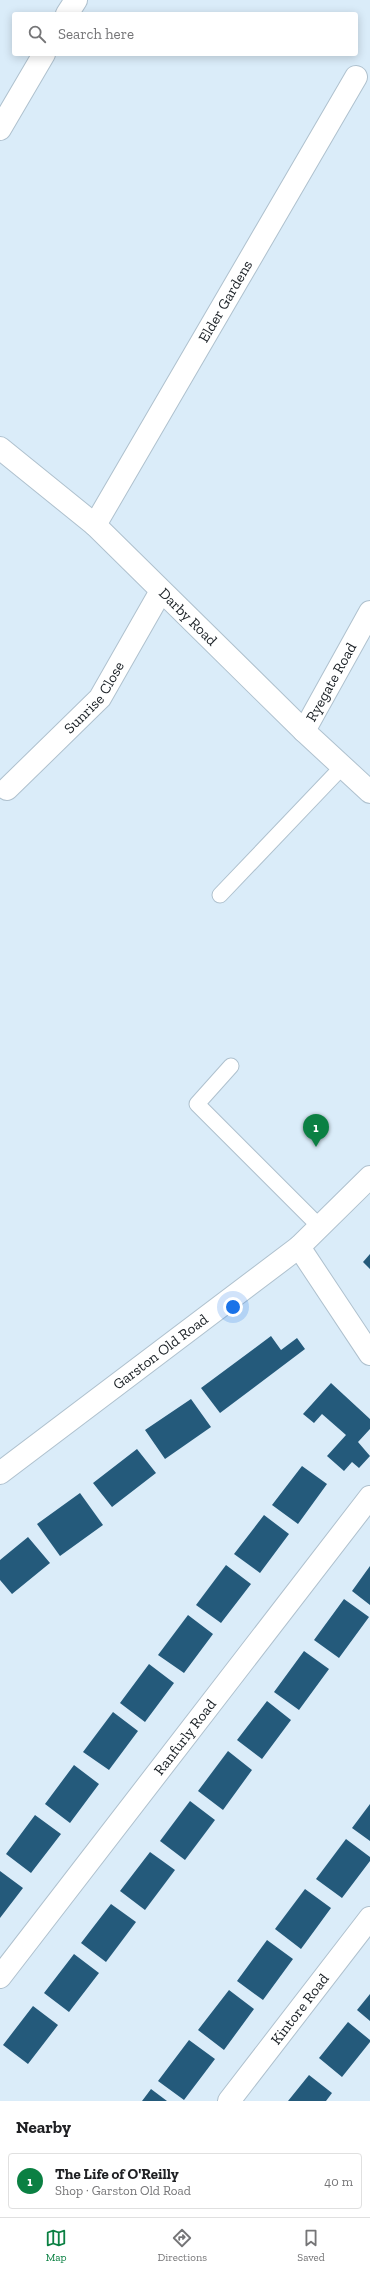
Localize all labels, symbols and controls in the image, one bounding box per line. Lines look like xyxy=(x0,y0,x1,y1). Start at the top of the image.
search box xyxy=(12,12,358,56)
icon: search xyxy=(26,23,48,45)
text: Search here xyxy=(58,25,134,43)
street label: Elder Gardens xyxy=(194,257,256,346)
street label: Darby Road xyxy=(155,584,222,650)
street label: Ryegate Road xyxy=(302,639,361,725)
street label: Sunrise Close xyxy=(60,658,128,737)
pin: 1 xyxy=(303,1114,329,1147)
your location xyxy=(223,1297,243,1317)
street label: Garston Old Road xyxy=(109,1310,212,1394)
street label: Ranfurly Road xyxy=(150,1695,220,1779)
street label: Kintore Road xyxy=(267,1969,333,2048)
text: Nearby xyxy=(16,2117,71,2137)
text: The Life of O'Reilly xyxy=(55,2165,179,2183)
text: 1 xyxy=(27,2174,33,2189)
text: 40 m xyxy=(324,2174,353,2189)
text: Shop · Garston Old Road xyxy=(55,2183,191,2198)
tab: Map xyxy=(45,2227,67,2264)
tab: Directions xyxy=(157,2227,207,2264)
tab: Saved xyxy=(297,2227,325,2264)

